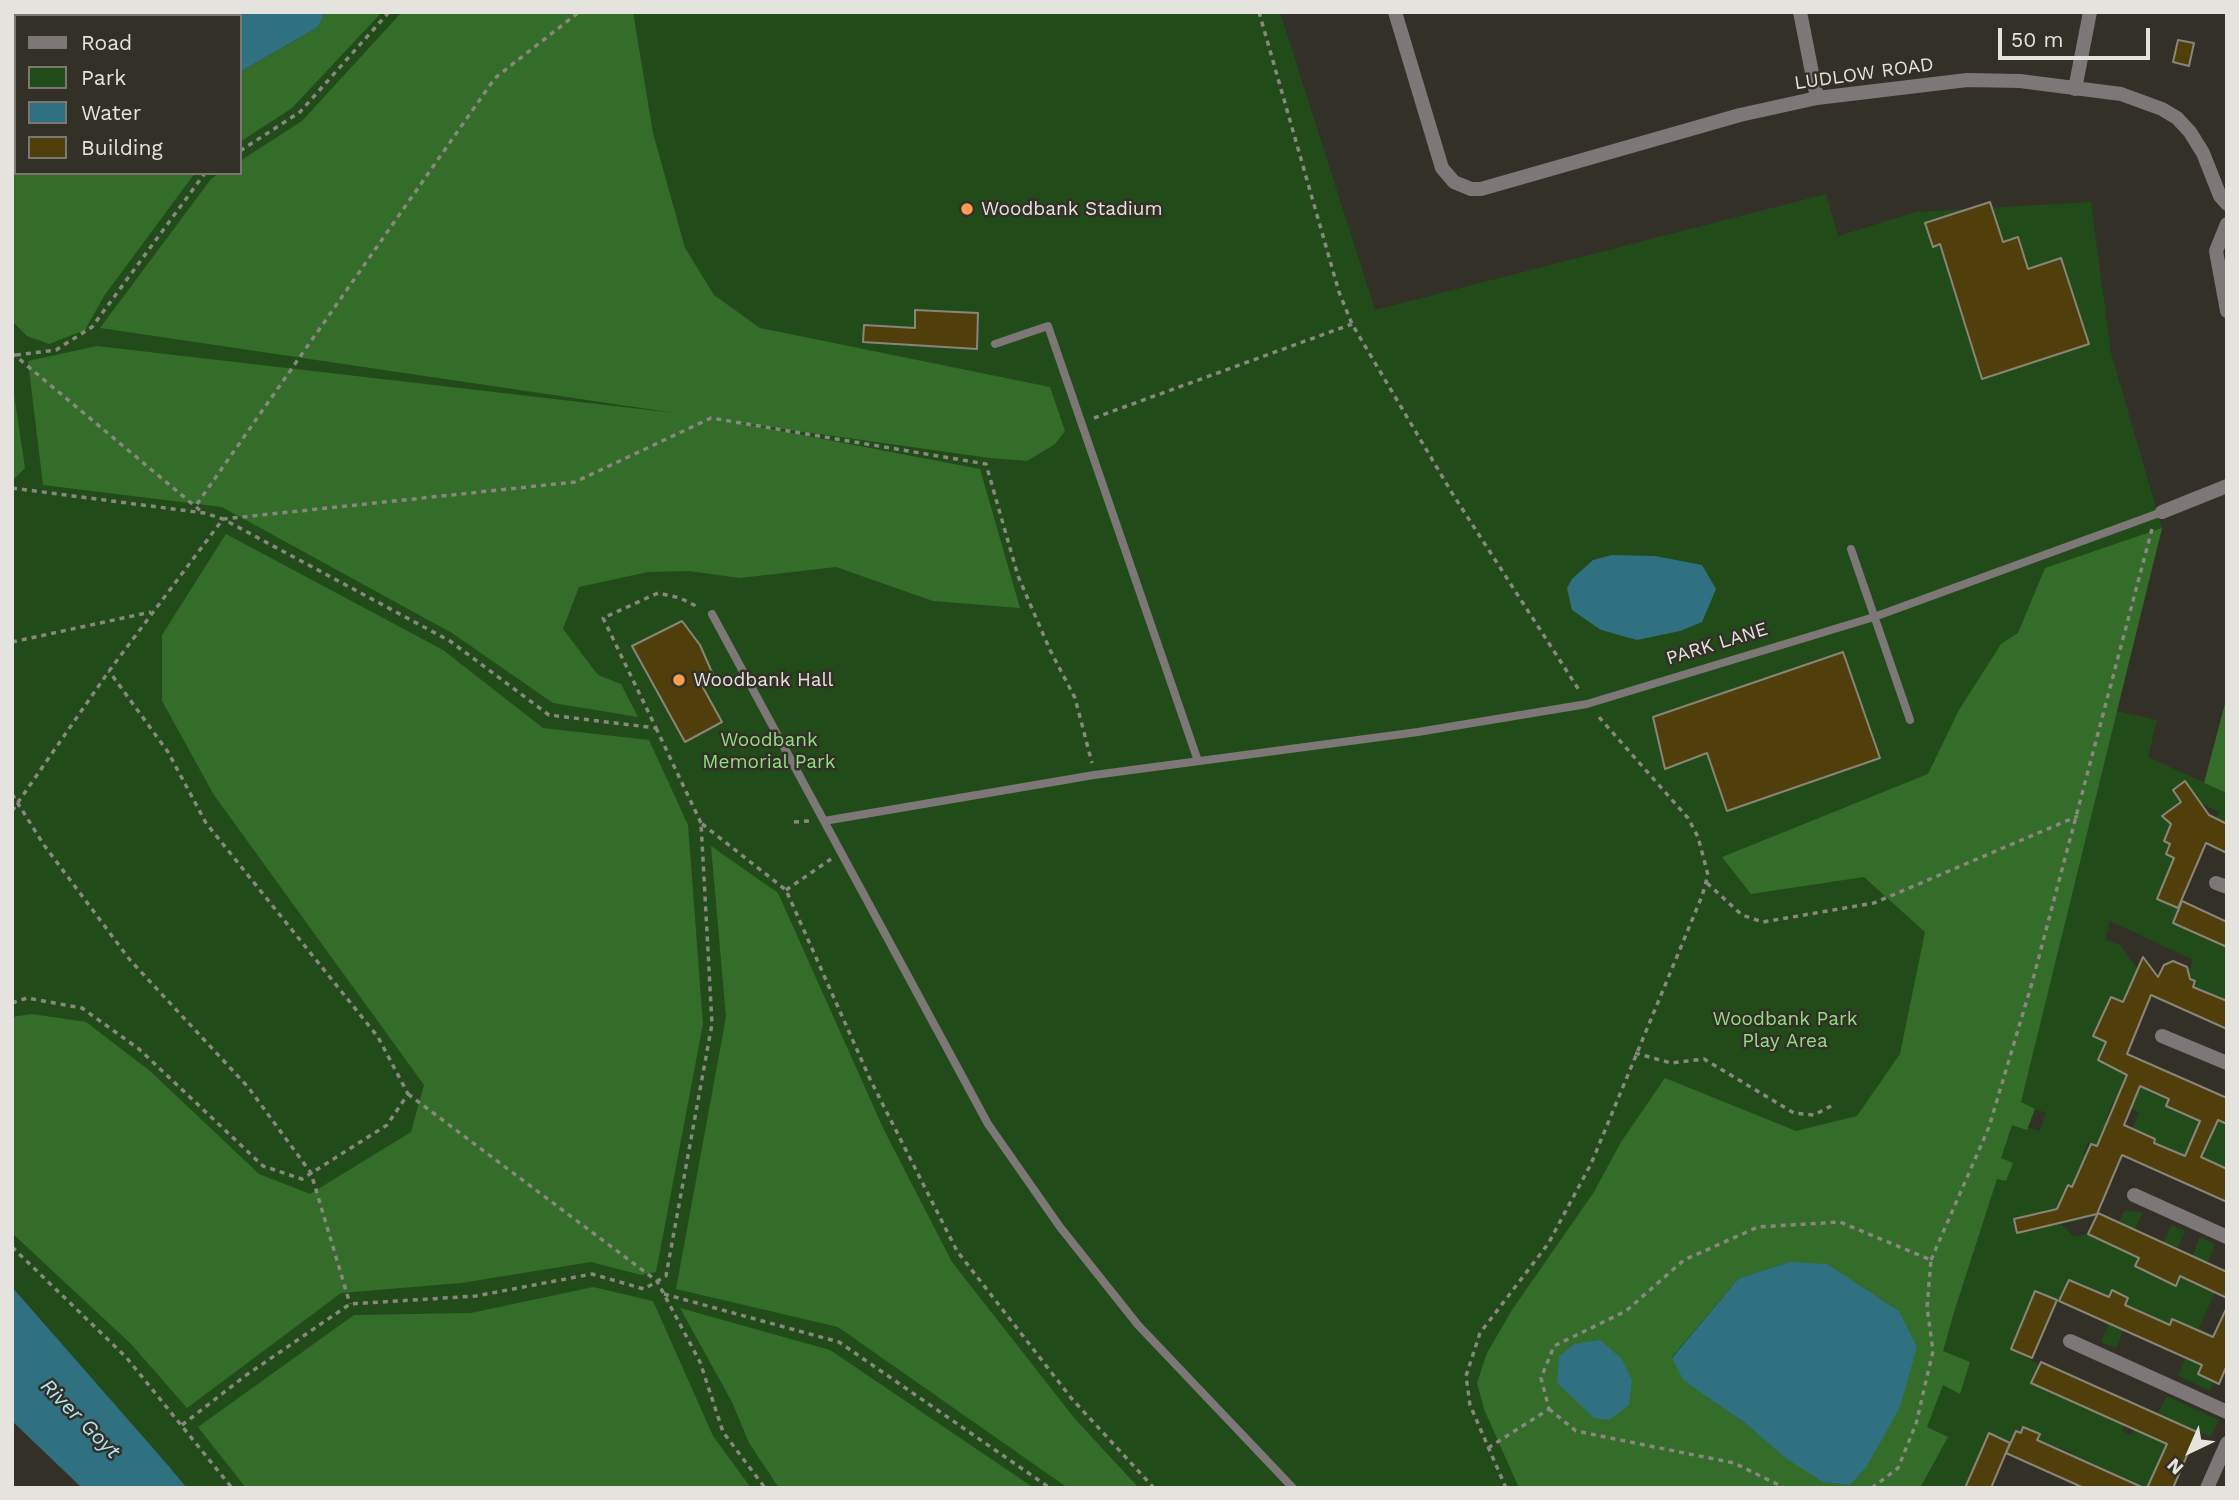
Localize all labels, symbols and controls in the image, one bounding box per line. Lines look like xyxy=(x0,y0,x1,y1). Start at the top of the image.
legend xyxy=(14,14,242,175)
scale bar xyxy=(2001,14,2153,58)
text: 50 m xyxy=(2011,27,2063,52)
text: Road xyxy=(81,30,132,55)
street label: LUDLOW ROAD xyxy=(1793,53,1935,95)
text: Park xyxy=(81,65,126,90)
text: Water xyxy=(81,100,141,125)
text: Building xyxy=(81,135,163,160)
place label: Woodbank Stadium xyxy=(981,198,1163,220)
marker: Woodbank Stadium xyxy=(959,201,975,217)
street label: PARK LANE xyxy=(1664,618,1770,670)
place label: Woodbank Hall xyxy=(693,669,833,691)
marker: Woodbank Hall xyxy=(671,672,687,688)
park label: Woodbank Memorial Park xyxy=(702,729,836,773)
park label: Woodbank Park Play Area xyxy=(1713,1008,1857,1052)
water label: River Goyt xyxy=(35,1374,125,1464)
north arrow xyxy=(2155,1416,2225,1486)
text: N xyxy=(2162,1453,2188,1480)

